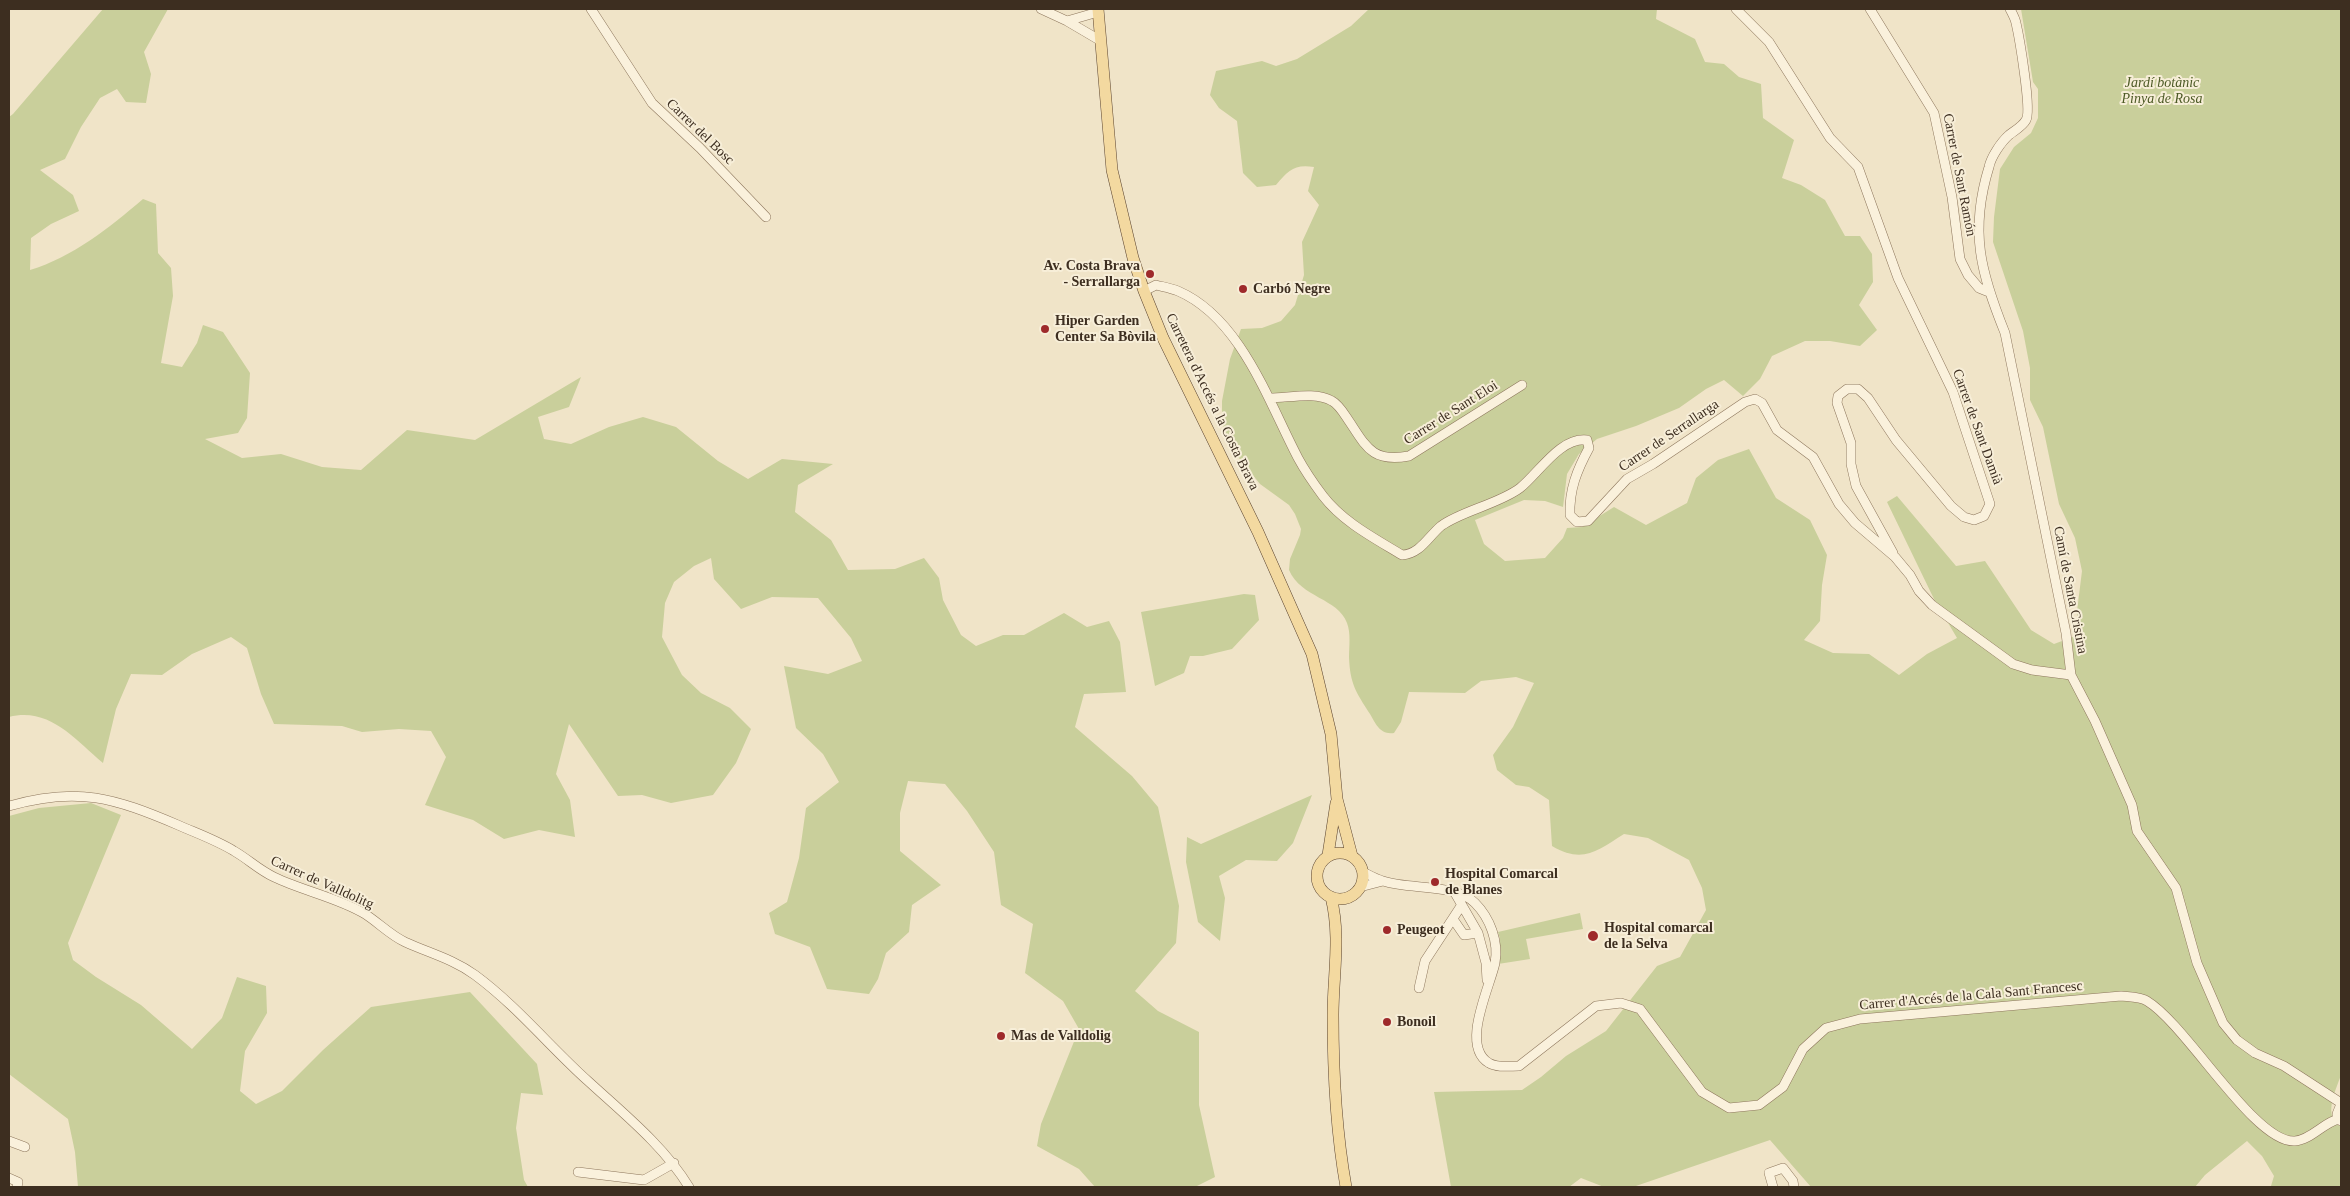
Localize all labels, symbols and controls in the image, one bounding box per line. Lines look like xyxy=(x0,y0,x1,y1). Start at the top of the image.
park label: Jardí botànic Pinya de Rosa xyxy=(2122,75,2202,108)
street label: Carrer del Bosc xyxy=(663,95,737,169)
street label: Carrer de Sant Ramón xyxy=(1939,112,1979,238)
place label: Av. Costa Brava - Serrallarga xyxy=(1043,258,1140,290)
marker: Av. Costa Brava - Serrallarga xyxy=(1144,268,1156,280)
place label: Carbó Negre xyxy=(1253,281,1330,297)
marker: Carbó Negre xyxy=(1237,283,1249,295)
street label: Carretera d'Accés a la Costa Brava xyxy=(1162,311,1262,493)
place label: Hiper Garden Center Sa Bòvila xyxy=(1055,313,1156,346)
marker: Hiper Garden Center Sa Bòvila xyxy=(1039,323,1051,335)
street label: Carrer de Sant Damià xyxy=(1948,367,2006,487)
street label: Carrer de Sant Eloi xyxy=(1401,377,1501,449)
street label: Carrer de Serrallarga xyxy=(1616,396,1722,476)
street label: Camí de Santa Cristina xyxy=(2049,525,2091,655)
street label: Carrer de Valldolitg xyxy=(268,853,376,913)
place label: Hospital Comarcal de Blanes xyxy=(1445,866,1558,899)
marker: Hospital Comarcal de Blanes xyxy=(1429,876,1441,888)
place label: Hospital comarcal de la Selva xyxy=(1604,920,1713,952)
place label: Peugeot xyxy=(1397,922,1444,938)
marker: Peugeot xyxy=(1381,924,1393,936)
marker: Hospital comarcal de la Selva xyxy=(1586,929,1600,943)
street label: Carrer d'Accés de la Cala Sant Francesc xyxy=(1859,978,2083,1014)
place label: Bonoil xyxy=(1397,1014,1436,1030)
marker: Bonoil xyxy=(1381,1016,1393,1028)
place label: Mas de Valldolig xyxy=(1011,1028,1111,1044)
marker: Mas de Valldolig xyxy=(995,1030,1007,1042)

